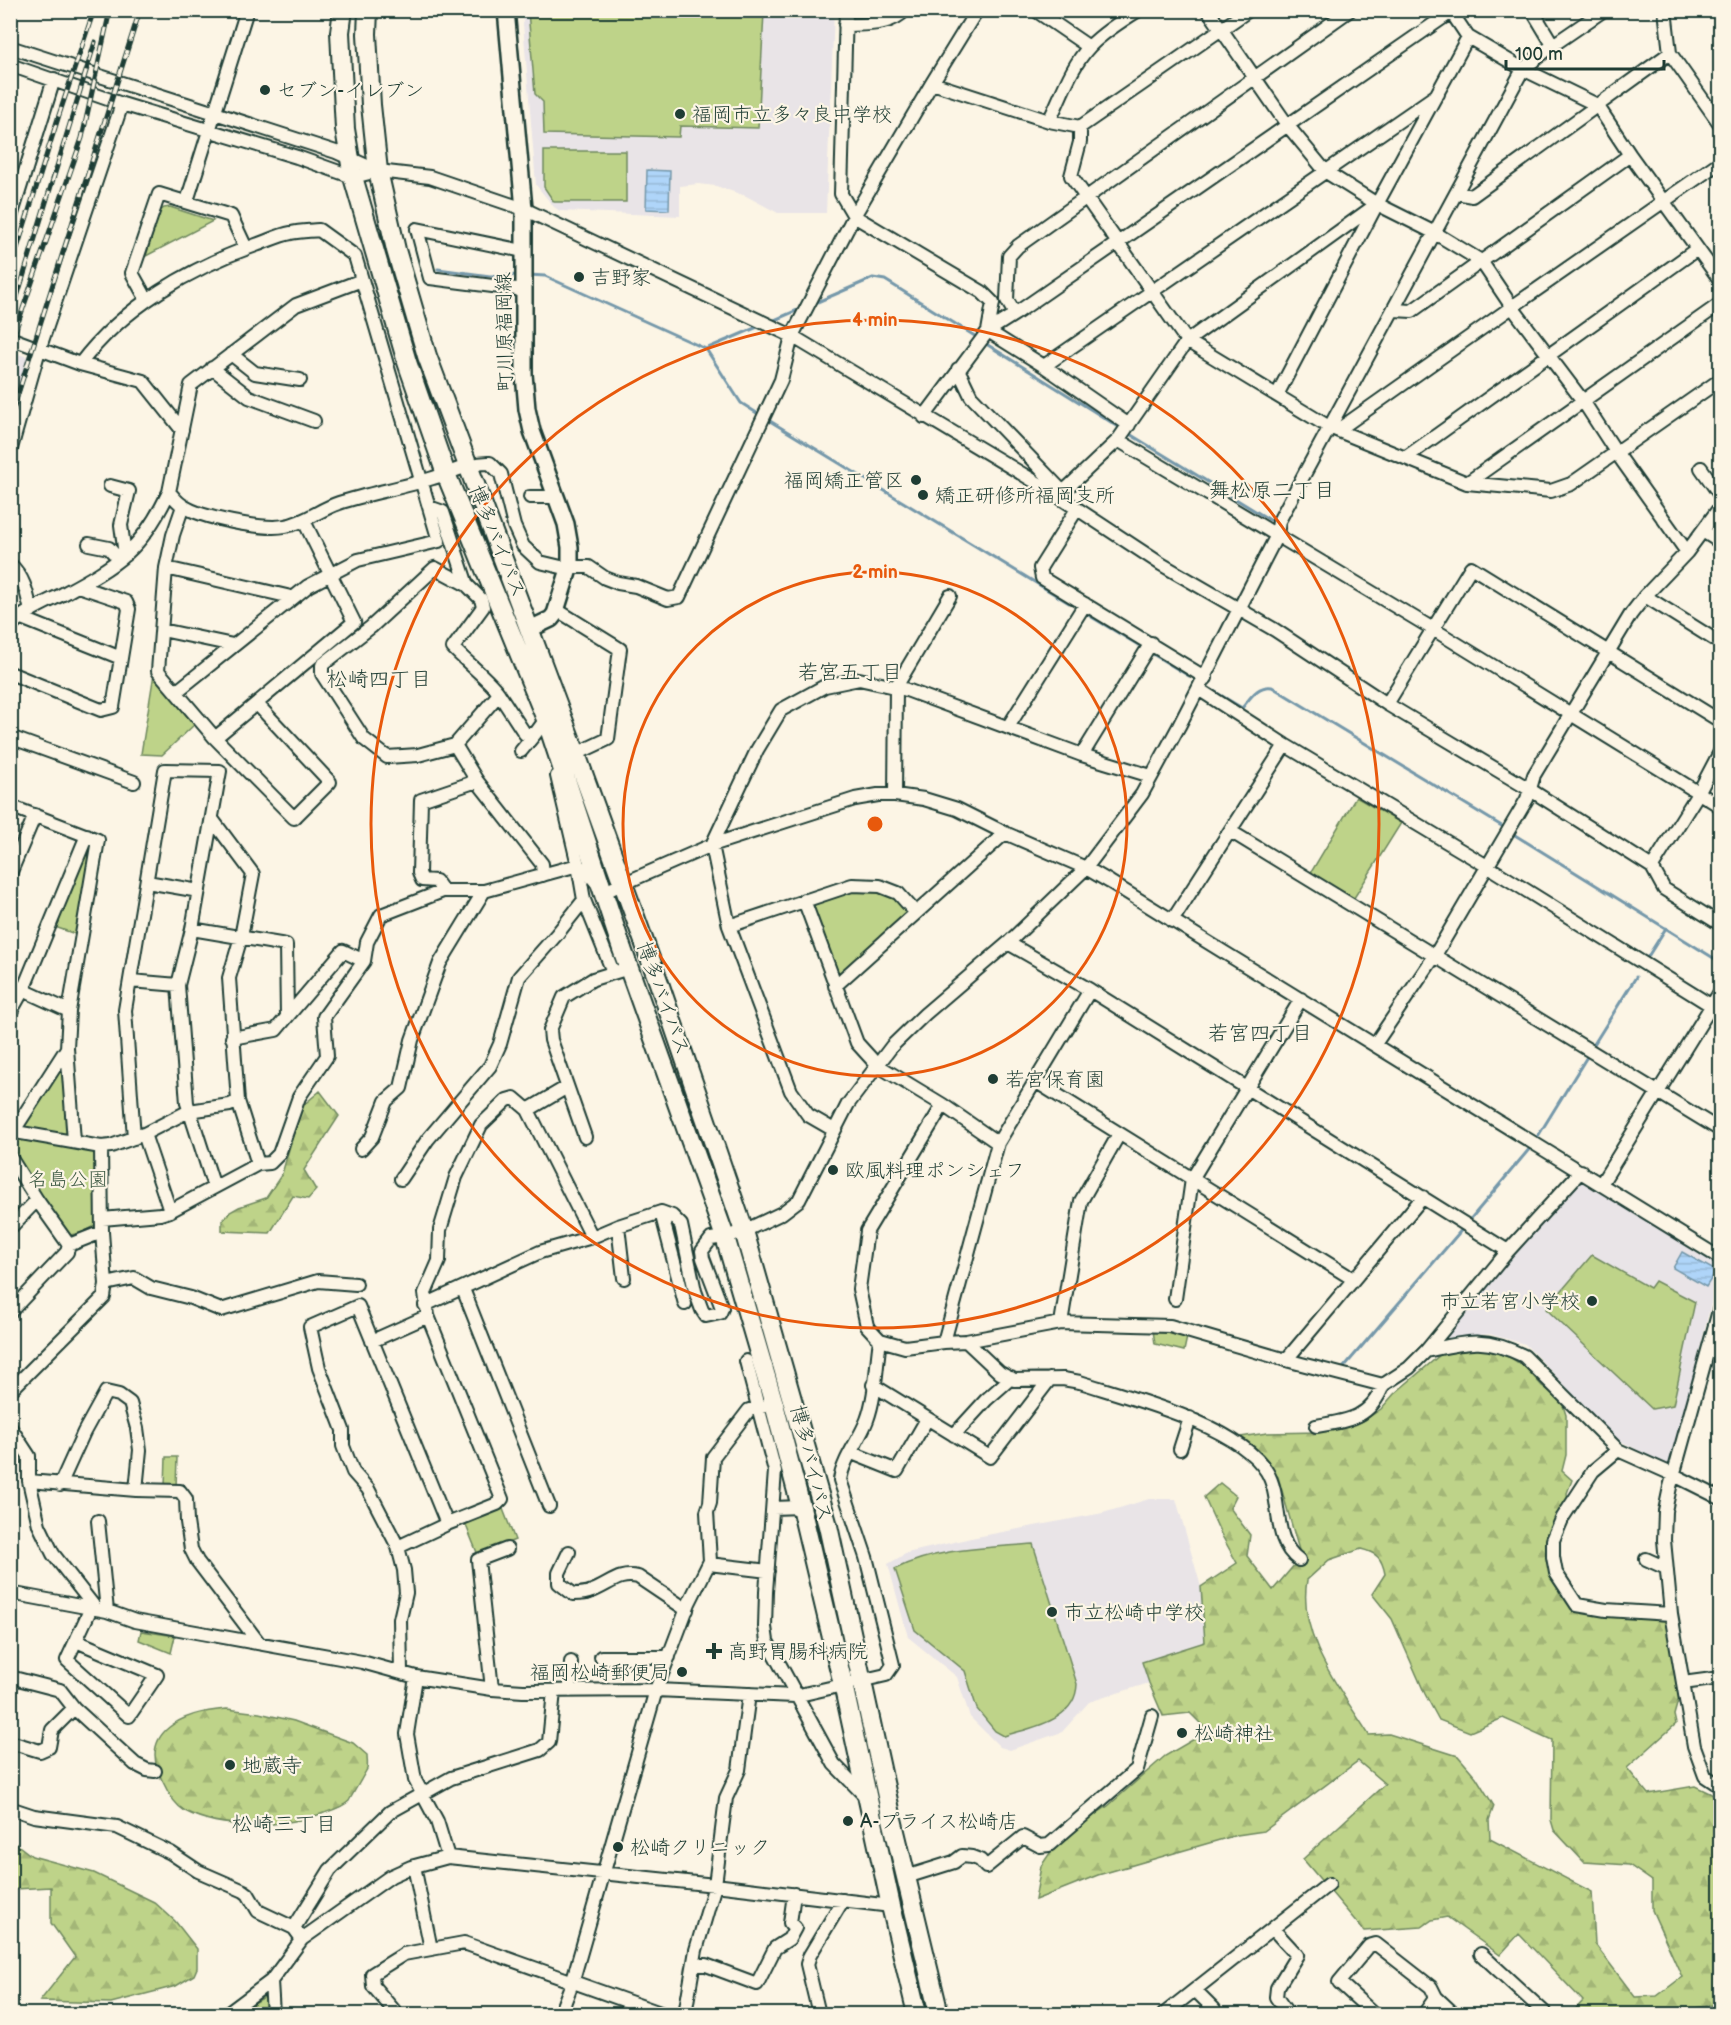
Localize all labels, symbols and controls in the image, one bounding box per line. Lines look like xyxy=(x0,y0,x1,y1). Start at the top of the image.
scale bar xyxy=(1506,33,1664,71)
text: 100 m xyxy=(1515,44,1563,65)
place label: セブン-イレブン xyxy=(277,79,424,103)
marker: セブン-イレブン xyxy=(258,83,272,97)
place label: 福岡市立多々良中学校 xyxy=(692,103,892,127)
marker: 福岡市立多々良中学校 xyxy=(673,107,687,121)
place label: 吉野家 xyxy=(591,266,651,290)
marker: 吉野家 xyxy=(572,270,586,284)
street label: 町川原福岡線 xyxy=(492,272,518,392)
text: 4 min xyxy=(852,310,898,331)
place label: 福岡矯正管区 xyxy=(784,469,904,493)
marker: 福岡矯正管区 xyxy=(909,473,923,487)
district label: 舞松原二丁目 xyxy=(1209,478,1335,503)
street label: 博多バイパス xyxy=(464,481,531,601)
place label: 矯正研修所福岡支所 xyxy=(935,484,1115,508)
marker: 矯正研修所福岡支所 xyxy=(916,488,930,502)
text: 2 min xyxy=(852,562,898,583)
district label: 若宮五丁目 xyxy=(798,660,903,685)
district label: 松崎四丁目 xyxy=(327,667,432,692)
centre of rings xyxy=(865,814,885,834)
street label: 博多バイパス xyxy=(631,938,695,1059)
district label: 若宮四丁目 xyxy=(1208,1021,1313,1046)
place label: 若宮保育園 xyxy=(1005,1068,1105,1092)
marker: 若宮保育園 xyxy=(986,1072,1000,1086)
place label: 欧風料理ポンシェフ xyxy=(845,1159,1025,1183)
marker: 欧風料理ポンシェフ xyxy=(826,1163,840,1177)
park label: 名島公園 xyxy=(28,1168,108,1192)
place label: 市立若宮小学校 xyxy=(1440,1290,1580,1314)
marker: 市立若宮小学校 xyxy=(1585,1294,1599,1308)
street label: 博多バイパス xyxy=(785,1402,837,1524)
place label: 市立松崎中学校 xyxy=(1064,1601,1204,1625)
marker: 市立松崎中学校 xyxy=(1045,1605,1059,1619)
place label: 高野胃腸科病院 xyxy=(728,1640,868,1664)
marker: 高野胃腸科病院 xyxy=(705,1642,723,1660)
place label: 福岡松崎郵便局 xyxy=(530,1661,670,1685)
marker: 福岡松崎郵便局 xyxy=(675,1665,689,1679)
place label: 松崎神社 xyxy=(1194,1722,1274,1746)
marker: 松崎神社 xyxy=(1175,1726,1189,1740)
place label: 地蔵寺 xyxy=(242,1754,302,1778)
marker: 地蔵寺 xyxy=(223,1758,237,1772)
place label: A-プライス松崎店 xyxy=(860,1810,1018,1834)
district label: 松崎三丁目 xyxy=(232,1812,337,1837)
marker: A-プライス松崎店 xyxy=(841,1814,855,1828)
place label: 松崎クリニック xyxy=(630,1836,770,1860)
marker: 松崎クリニック xyxy=(611,1840,625,1854)

